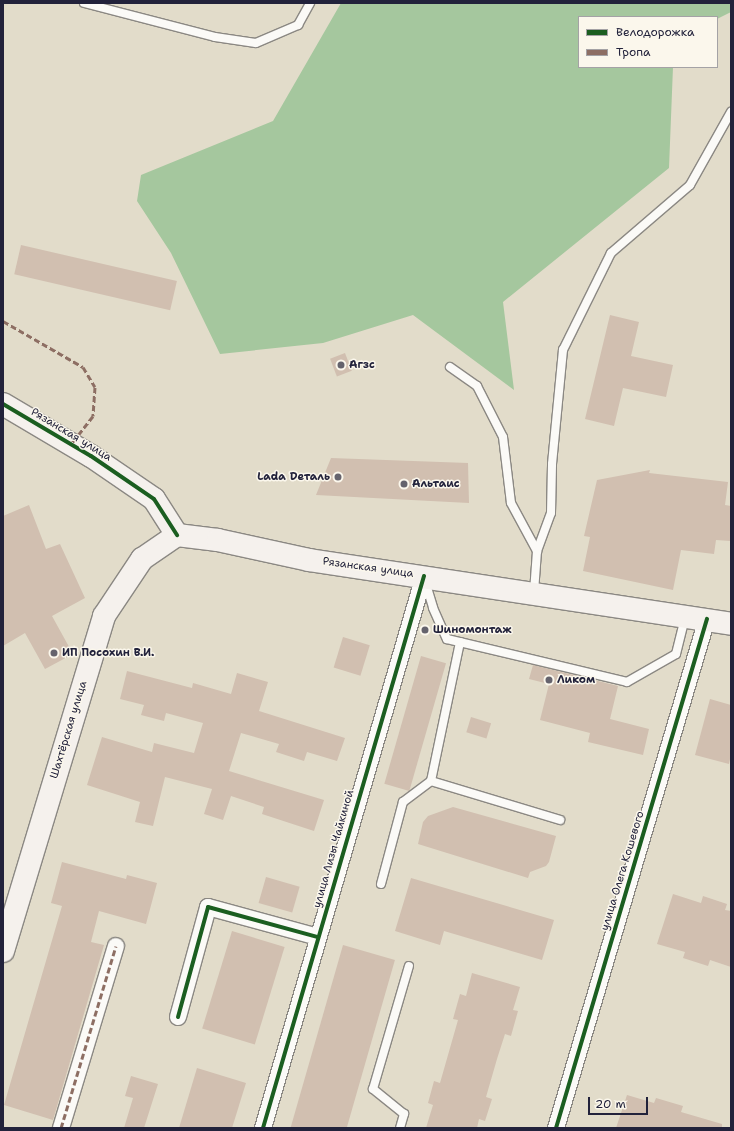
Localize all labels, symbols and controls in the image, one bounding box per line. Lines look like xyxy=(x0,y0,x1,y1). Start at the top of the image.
legend xyxy=(578,16,718,68)
text: Велодорожка xyxy=(616,24,694,40)
text: Тропа xyxy=(616,44,650,60)
place label: Агзс xyxy=(349,358,375,372)
marker: Агзс xyxy=(336,360,346,370)
street label: Рязанская улица xyxy=(28,406,114,464)
place label: Lada Dеталь xyxy=(257,470,330,484)
marker: Lada Dеталь xyxy=(333,472,343,482)
place label: Альтаис xyxy=(412,477,460,491)
marker: Альтаис xyxy=(399,479,409,489)
street label: Рязанская улица xyxy=(322,555,414,581)
place label: Шиномонтаж xyxy=(433,623,512,637)
marker: Шиномонтаж xyxy=(420,625,430,635)
place label: ИП Посохин В.И. xyxy=(62,646,154,660)
marker: ИП Посохин В.И. xyxy=(49,648,59,658)
place label: Ликом xyxy=(557,673,595,687)
marker: Ликом xyxy=(544,675,554,685)
street label: Шахтёрская улица xyxy=(48,679,90,781)
street label: улица Лизы Чайкиной xyxy=(311,788,357,910)
street label: улица Олега Кошевого xyxy=(599,810,647,932)
scale bar xyxy=(590,1089,650,1115)
text: 20 m xyxy=(595,1096,626,1112)

